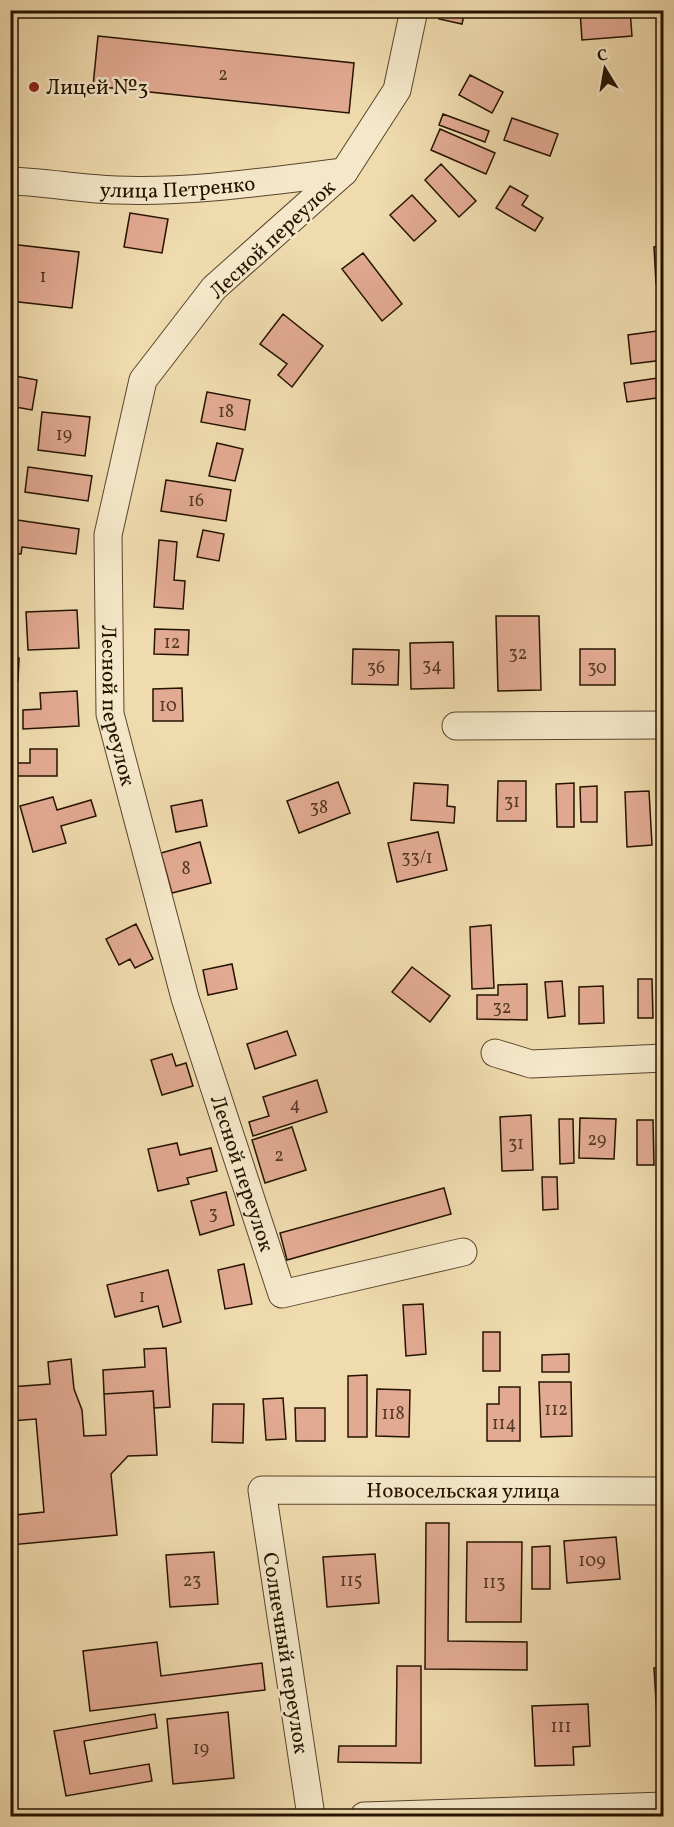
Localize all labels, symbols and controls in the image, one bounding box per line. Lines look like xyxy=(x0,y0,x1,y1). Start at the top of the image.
north arrow xyxy=(575,39,635,99)
text: С xyxy=(595,44,610,68)
house number: 2 xyxy=(218,63,228,88)
place label: Лицей №3 xyxy=(46,74,148,103)
marker: Лицей №3 xyxy=(27,80,41,94)
street label: улица Петренко xyxy=(99,170,257,206)
street label: Лесной переулок xyxy=(204,174,343,306)
house number: 1 xyxy=(40,265,46,290)
house number: 18 xyxy=(218,400,234,425)
house number: 19 xyxy=(56,423,72,448)
house number: 16 xyxy=(188,489,204,514)
street label: Лесной переулок xyxy=(93,625,141,789)
house number: 12 xyxy=(164,631,180,656)
house number: 32 xyxy=(509,642,527,667)
house number: 34 xyxy=(422,654,442,679)
house number: 36 xyxy=(367,656,385,681)
house number: 30 xyxy=(587,656,607,681)
house number: 10 xyxy=(159,694,177,719)
house number: 31 xyxy=(504,790,520,815)
house number: 38 xyxy=(310,796,328,821)
house number: 33/1 xyxy=(401,846,433,871)
house number: 8 xyxy=(181,857,191,882)
house number: 32 xyxy=(493,996,511,1021)
street label: Лесной переулок xyxy=(202,1092,280,1256)
house number: 4 xyxy=(290,1093,300,1118)
house number: 29 xyxy=(588,1128,606,1153)
house number: 31 xyxy=(508,1132,524,1157)
house number: 2 xyxy=(274,1144,284,1169)
house number: 3 xyxy=(208,1202,218,1227)
house number: 1 xyxy=(139,1285,145,1310)
house number: 112 xyxy=(544,1398,568,1423)
house number: 118 xyxy=(381,1402,405,1427)
house number: 114 xyxy=(492,1412,516,1437)
street label: Новосельская улица xyxy=(366,1477,560,1507)
house number: 109 xyxy=(578,1549,606,1574)
street label: Солнечный переулок xyxy=(254,1550,315,1756)
house number: 23 xyxy=(183,1569,201,1594)
house number: 115 xyxy=(340,1569,362,1594)
house number: 113 xyxy=(482,1571,506,1596)
house number: 111 xyxy=(551,1715,571,1740)
house number: 19 xyxy=(193,1737,209,1762)

